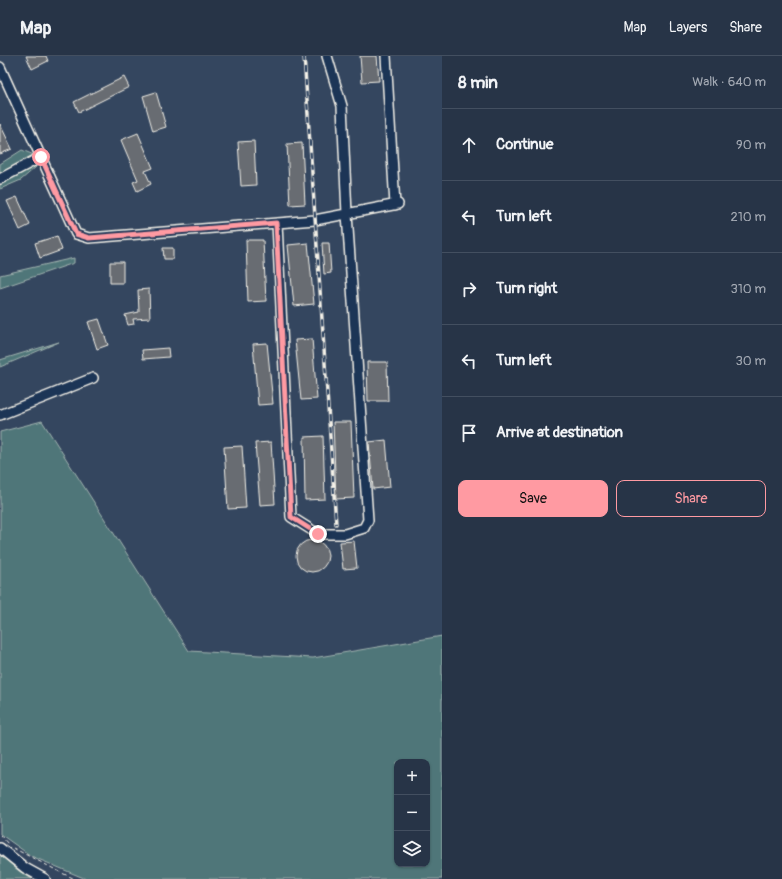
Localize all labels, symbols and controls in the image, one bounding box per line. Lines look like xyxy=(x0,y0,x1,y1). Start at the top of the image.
text: Map xyxy=(20,16,51,40)
text: Map xyxy=(624,19,647,36)
text: Layers xyxy=(669,19,707,36)
text: Share xyxy=(729,19,762,36)
text: 8 min xyxy=(458,72,498,93)
text: Walk · 640 m xyxy=(692,74,766,90)
icon: ahead xyxy=(458,134,480,156)
text: Continue xyxy=(496,135,554,154)
text: 90 m xyxy=(736,137,766,153)
route start xyxy=(32,148,50,166)
icon: left xyxy=(458,206,480,228)
text: Turn left xyxy=(496,207,552,226)
text: 210 m xyxy=(730,209,766,225)
icon: right xyxy=(458,278,480,300)
text: Turn right xyxy=(496,279,557,298)
text: 310 m xyxy=(730,281,766,297)
icon: left xyxy=(458,350,480,372)
text: Turn left xyxy=(496,351,552,370)
text: 30 m xyxy=(736,353,766,369)
icon: arrive xyxy=(458,422,480,444)
text: Arrive at destination xyxy=(496,423,623,442)
button: Save xyxy=(458,480,608,517)
button: Share xyxy=(616,480,766,517)
route end xyxy=(309,525,327,543)
map controls xyxy=(394,759,430,867)
button: + xyxy=(394,759,430,795)
button: − xyxy=(394,795,430,831)
button: layers xyxy=(394,831,430,867)

